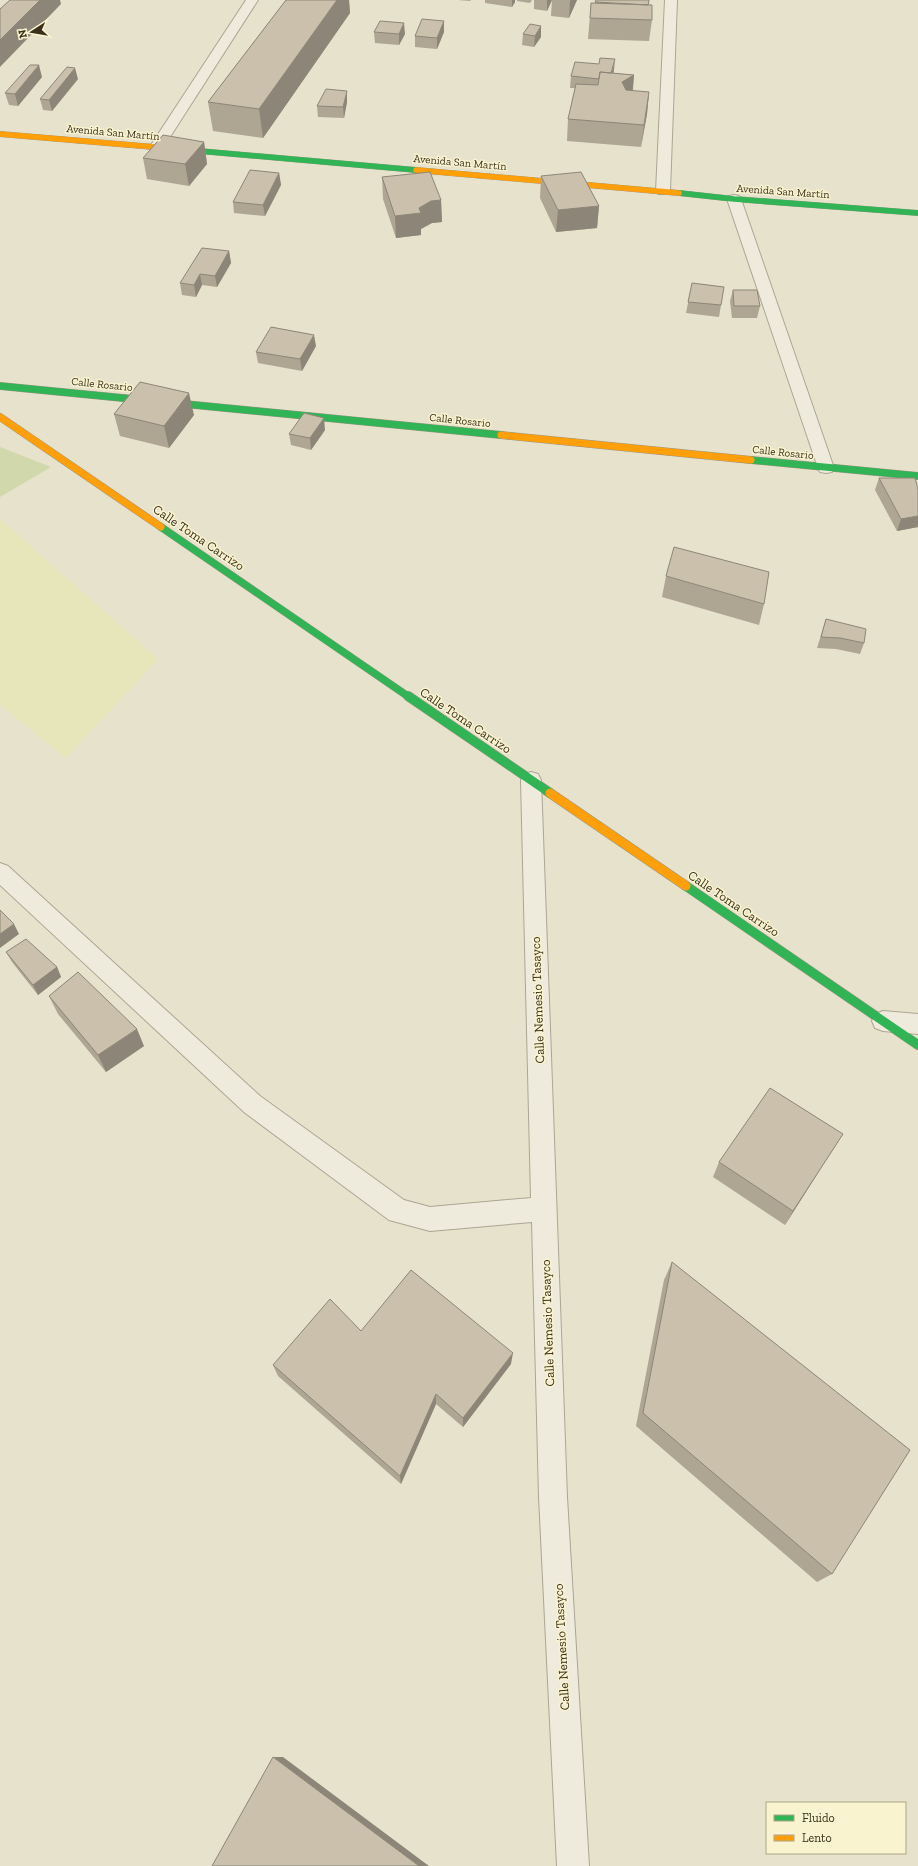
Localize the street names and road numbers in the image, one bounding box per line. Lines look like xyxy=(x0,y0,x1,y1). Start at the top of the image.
street label: Avenida San Martín xyxy=(66,122,161,143)
street label: Avenida San Martín xyxy=(413,152,508,173)
street label: Avenida San Martín xyxy=(736,182,831,201)
street label: Calle Rosario xyxy=(71,375,134,394)
street label: Calle Rosario xyxy=(429,411,492,430)
street label: Calle Rosario xyxy=(752,443,815,462)
street label: Calle Toma Carrizo xyxy=(150,501,247,574)
street label: Calle Toma Carrizo xyxy=(417,684,514,757)
street label: Calle Toma Carrizo xyxy=(685,867,782,940)
street label: Calle Nemesio Tasayco xyxy=(528,936,547,1064)
street label: Calle Nemesio Tasayco xyxy=(538,1259,557,1387)
street label: Calle Nemesio Tasayco xyxy=(551,1583,572,1711)

